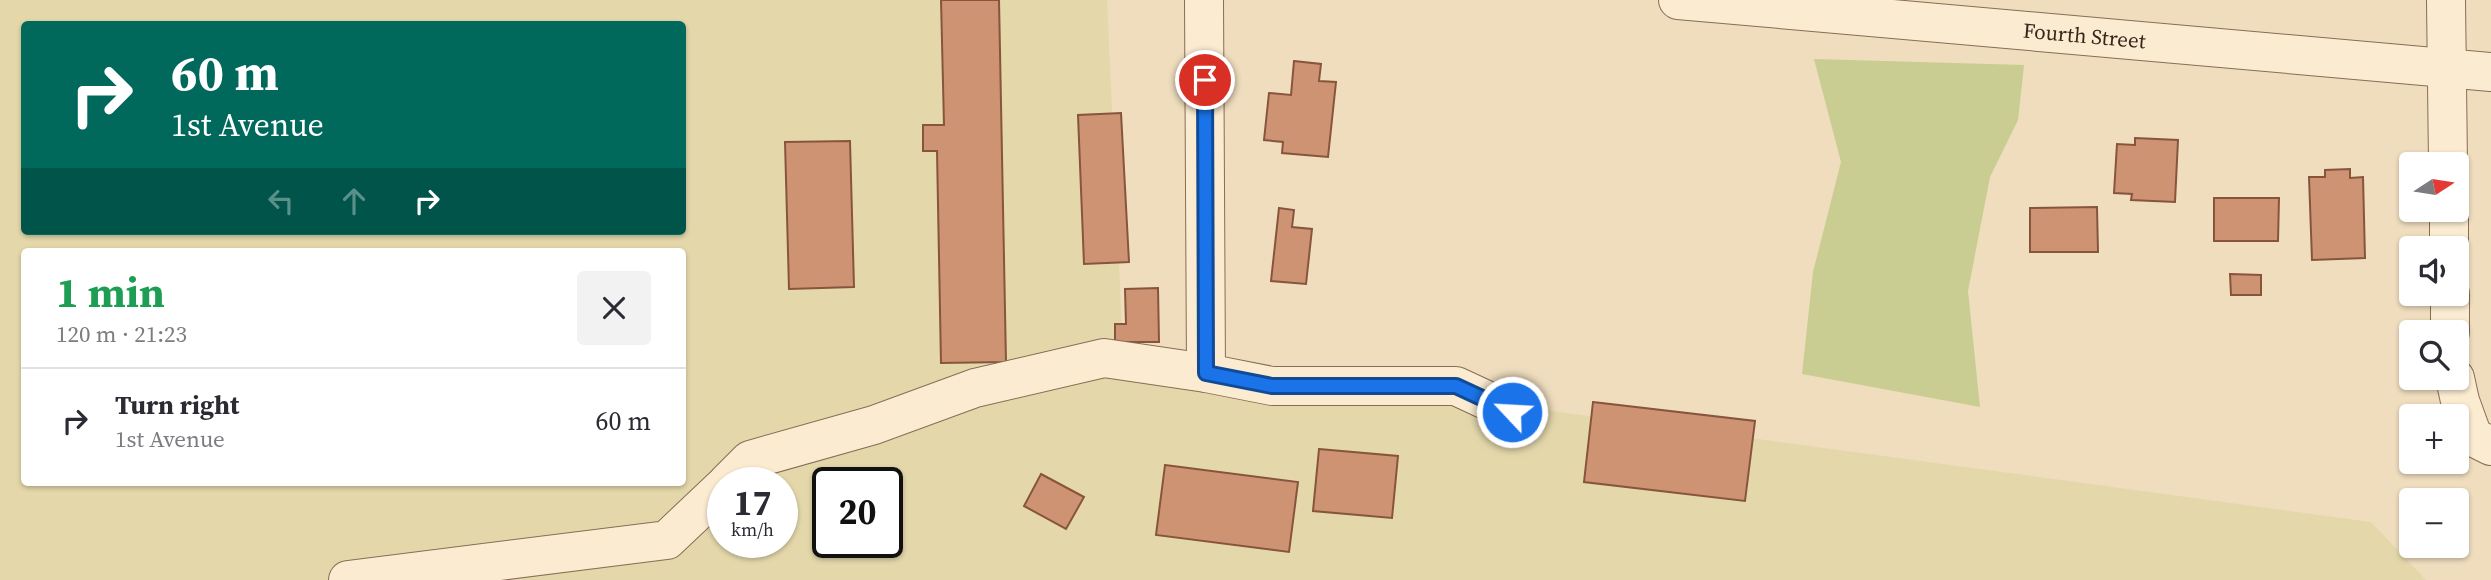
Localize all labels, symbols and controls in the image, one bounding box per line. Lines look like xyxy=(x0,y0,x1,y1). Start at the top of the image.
street label: Fourth Street xyxy=(2022,16,2147,55)
text: 60 m xyxy=(171,39,279,106)
icon: right xyxy=(56,49,147,140)
pin xyxy=(1175,50,1235,110)
icon: arrive xyxy=(1186,61,1224,99)
text: 1st Avenue xyxy=(171,103,324,147)
north arrow xyxy=(2399,152,2469,222)
map controls xyxy=(2399,152,2469,558)
icon: left xyxy=(262,182,300,220)
icon: ahead xyxy=(335,182,373,220)
icon: right xyxy=(408,182,446,220)
button: sound xyxy=(2399,236,2469,306)
text: 1 min xyxy=(56,263,165,321)
button: close xyxy=(577,271,651,345)
text: 120 m · 21:23 xyxy=(56,318,187,350)
button: search xyxy=(2399,320,2469,390)
position arrow xyxy=(1475,375,1549,449)
text: Turn right xyxy=(115,387,239,423)
icon: right xyxy=(56,402,94,440)
text: 60 m xyxy=(596,403,651,439)
button: + xyxy=(2399,404,2469,474)
text: 1st Avenue xyxy=(115,423,225,455)
speed limit sign: 20 xyxy=(812,467,903,558)
text: 17 xyxy=(734,479,771,527)
button: − xyxy=(2399,488,2469,558)
text: km/h xyxy=(731,517,774,542)

